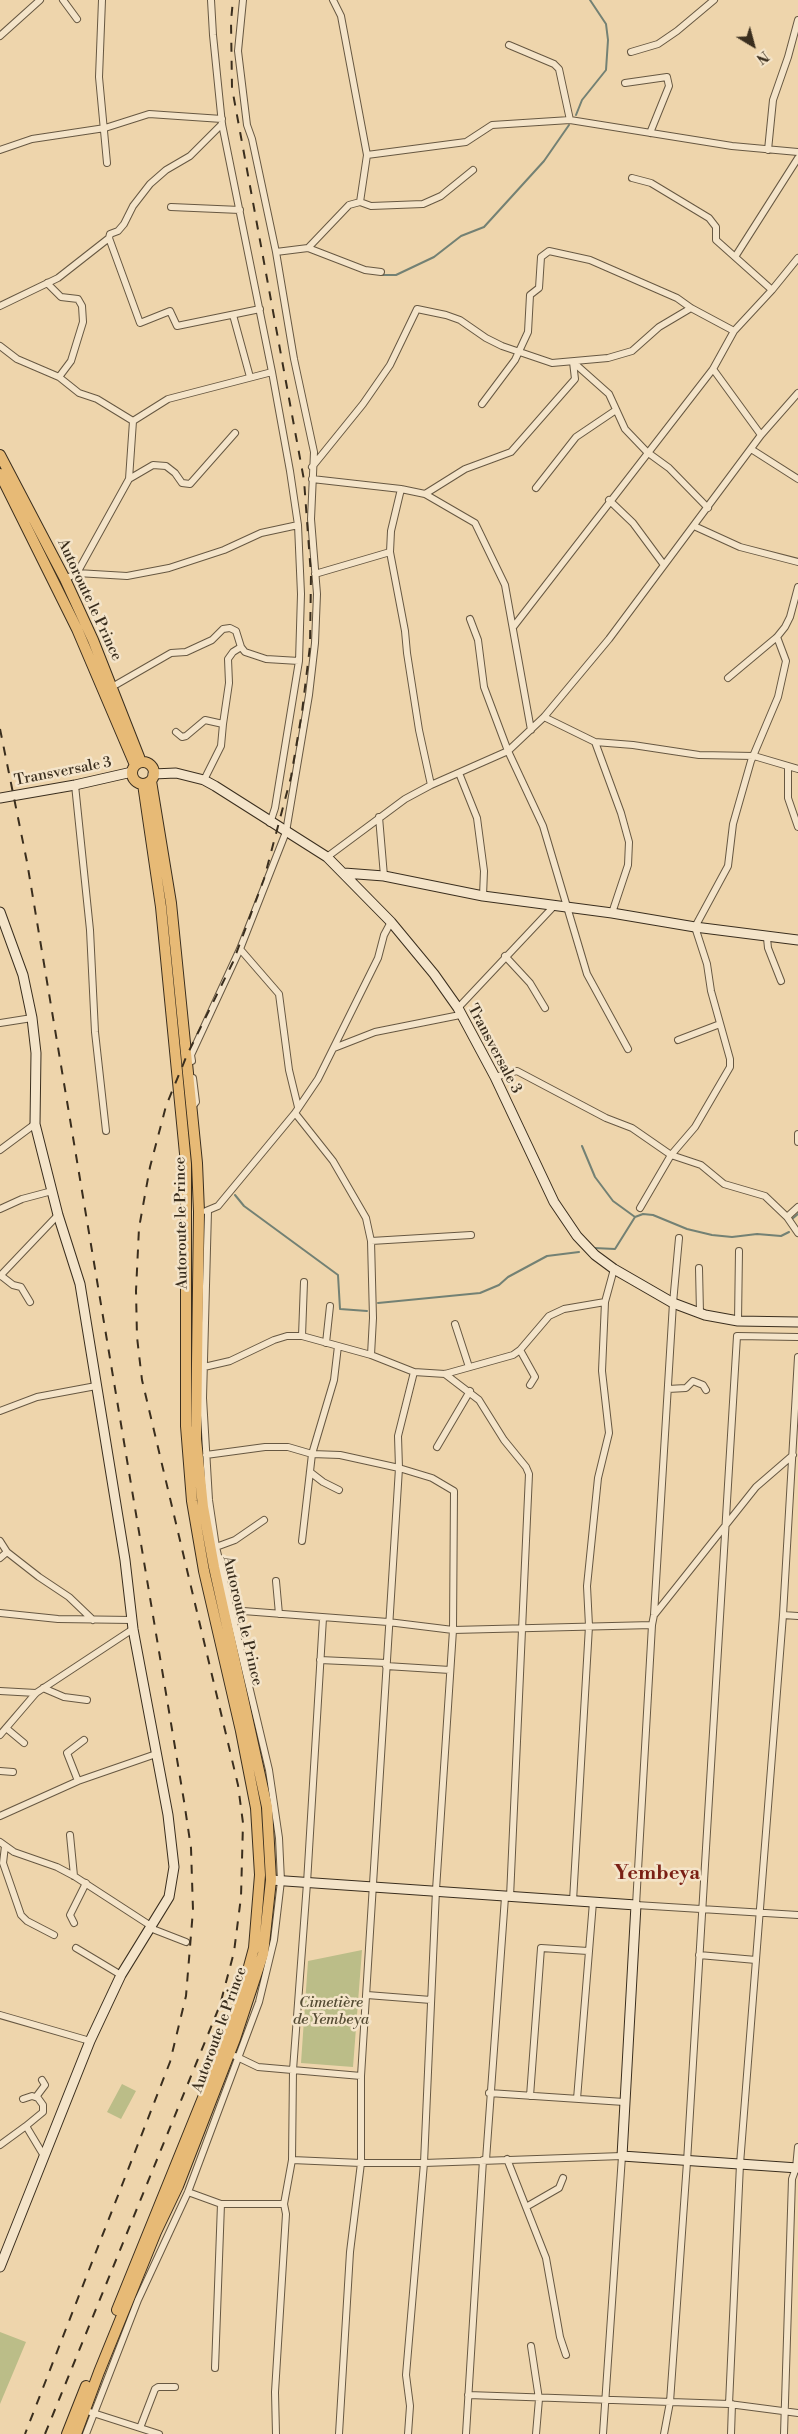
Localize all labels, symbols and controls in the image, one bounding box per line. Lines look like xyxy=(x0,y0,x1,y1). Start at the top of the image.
north arrow xyxy=(728,20,778,70)
text: N xyxy=(752,46,772,67)
street label: Autoroute le Prince xyxy=(53,536,125,664)
street label: Transversale 3 xyxy=(13,754,113,790)
street label: Transversale 3 xyxy=(463,1001,525,1097)
street label: Autoroute le Prince xyxy=(172,1157,192,1289)
street label: Autoroute le Prince xyxy=(218,1554,266,1688)
district label: Yembeya xyxy=(614,1862,700,1886)
street label: Autoroute le Prince xyxy=(189,1965,251,2095)
park label: Cimetière de Yembeya xyxy=(293,1994,369,2029)

